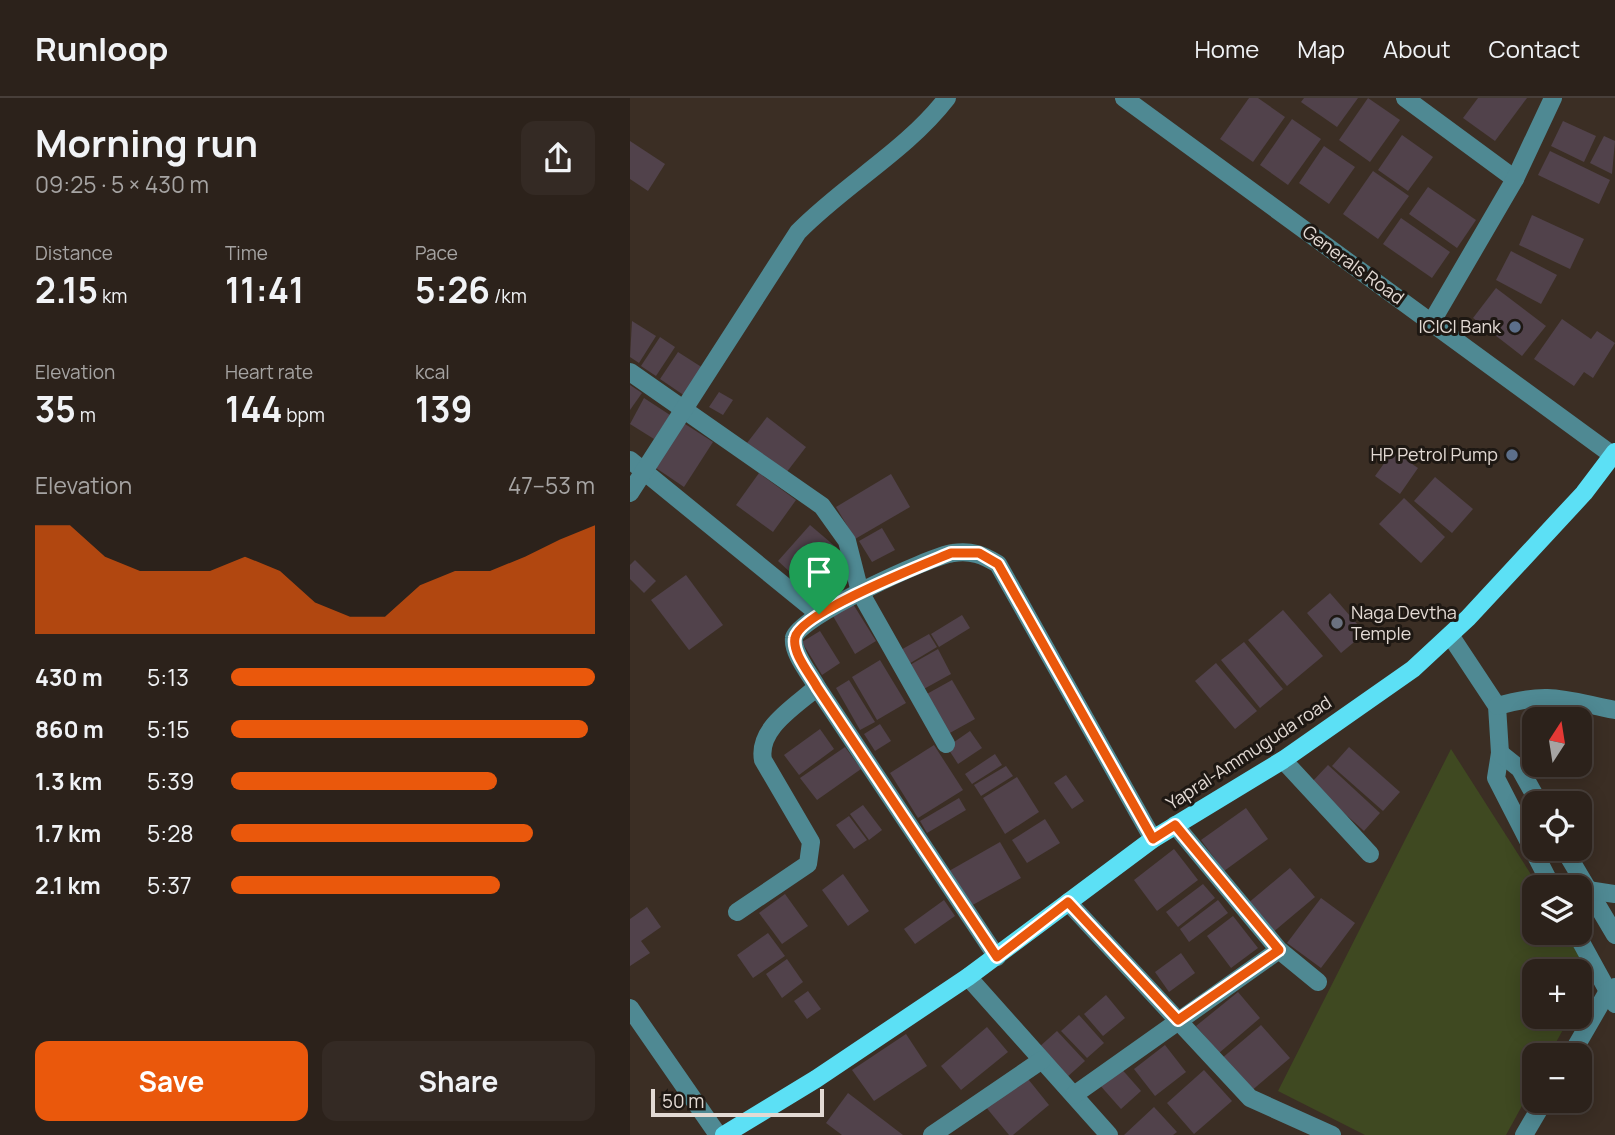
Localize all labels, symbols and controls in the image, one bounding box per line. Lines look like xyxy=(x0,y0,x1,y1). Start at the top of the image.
text: Runloop xyxy=(35,26,168,71)
text: Home xyxy=(1194,32,1259,65)
text: Map xyxy=(1297,32,1345,65)
text: About xyxy=(1383,32,1451,65)
text: Contact xyxy=(1489,32,1580,65)
text: Morning run xyxy=(35,116,258,168)
button: share xyxy=(521,121,595,195)
text: 09:25 · 5 × 430 m xyxy=(35,168,209,200)
street label: Generals Road xyxy=(1298,219,1409,309)
text: Distance xyxy=(35,240,113,266)
text: Time xyxy=(225,240,268,266)
text: Pace xyxy=(415,240,458,266)
text: 2.15 xyxy=(35,266,98,314)
text: 11:41 xyxy=(225,266,304,314)
text: 5:26 xyxy=(415,266,490,314)
text: km xyxy=(98,283,127,309)
text: /km xyxy=(490,283,527,309)
place label: ICICI Bank xyxy=(1418,314,1502,338)
marker: ICICI Bank xyxy=(1507,319,1523,335)
text: Elevation xyxy=(35,359,115,385)
text: Heart rate xyxy=(225,359,313,385)
text: kcal xyxy=(415,359,450,385)
text: 35 xyxy=(35,385,76,433)
text: 144 xyxy=(225,385,283,433)
text: 139 xyxy=(415,385,472,433)
text: m xyxy=(76,402,96,428)
text: bpm xyxy=(283,402,325,428)
place label: HP Petrol Pump xyxy=(1370,442,1498,466)
marker: HP Petrol Pump xyxy=(1504,447,1520,463)
text: Elevation xyxy=(35,469,132,501)
text: 47–53 m xyxy=(508,469,595,501)
pin xyxy=(789,542,849,614)
icon: arrive xyxy=(800,553,838,591)
place label: Naga Devtha Temple xyxy=(1351,600,1457,645)
marker: Naga Devtha Temple xyxy=(1329,615,1345,631)
text: 430 m xyxy=(35,661,103,693)
text: 5:13 xyxy=(147,661,189,693)
street label: Yapral-Ammuguda road xyxy=(1161,690,1336,815)
north arrow xyxy=(1522,707,1592,777)
map controls xyxy=(1522,707,1592,1113)
text: 860 m xyxy=(35,713,104,745)
text: 5:15 xyxy=(147,713,189,745)
text: 1.3 km xyxy=(35,765,102,797)
text: 5:39 xyxy=(147,765,194,797)
button: locate xyxy=(1522,791,1592,861)
text: 1.7 km xyxy=(35,817,101,849)
text: 5:28 xyxy=(147,817,194,849)
text: 2.1 km xyxy=(35,869,101,901)
text: 5:37 xyxy=(147,869,191,901)
button: layers xyxy=(1522,875,1592,945)
button: + xyxy=(1522,959,1592,1029)
button: Save xyxy=(35,1041,308,1121)
button: Share xyxy=(322,1041,595,1121)
button: − xyxy=(1522,1043,1592,1113)
scale bar xyxy=(651,1086,824,1118)
text: 50 m xyxy=(662,1088,704,1114)

